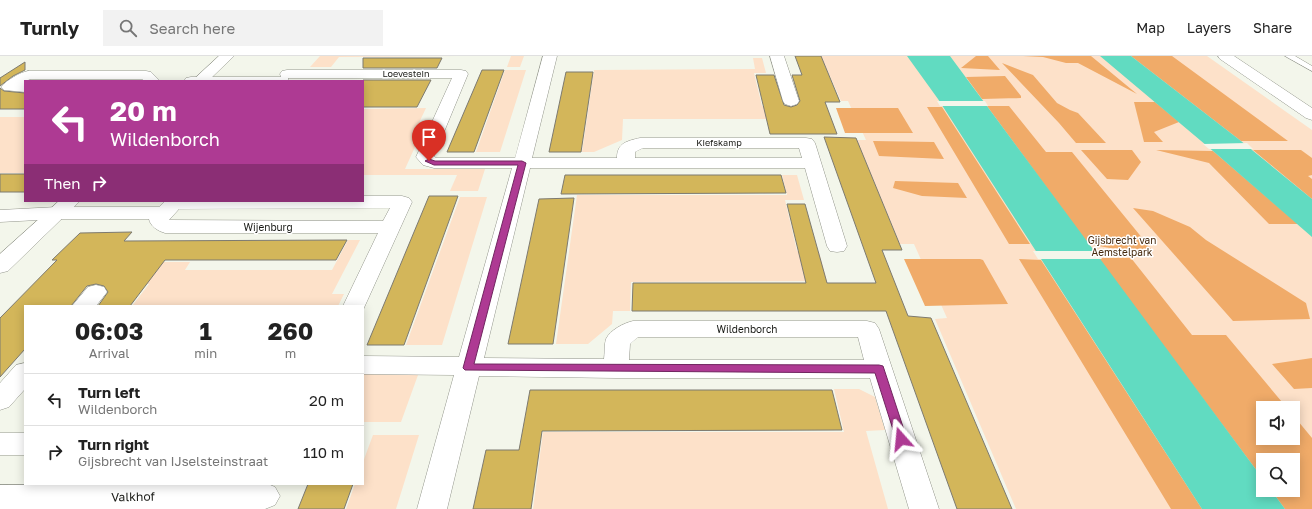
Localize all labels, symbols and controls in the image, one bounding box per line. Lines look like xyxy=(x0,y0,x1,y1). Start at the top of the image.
search box xyxy=(103,10,383,46)
text: Turnly xyxy=(20,16,79,39)
icon: search xyxy=(117,17,139,39)
text: Search here xyxy=(149,19,235,37)
text: Map xyxy=(1136,19,1165,36)
text: Layers xyxy=(1187,19,1231,36)
text: Share xyxy=(1253,19,1292,36)
street label: Loevestein xyxy=(382,68,430,79)
text: 20 m xyxy=(110,94,177,127)
icon: left xyxy=(44,96,96,148)
pin xyxy=(412,120,446,161)
icon: arrive xyxy=(418,126,440,148)
text: Wildenborch xyxy=(110,128,220,150)
street label: Kiefskamp xyxy=(696,137,742,148)
icon: right xyxy=(88,172,110,194)
text: Then xyxy=(44,174,80,192)
street label: Wijenburg xyxy=(243,221,293,233)
park label: Gijsbrecht van Aemstelpark xyxy=(1088,234,1156,258)
text: 06:03 xyxy=(75,316,143,345)
text: 1 xyxy=(199,316,212,345)
text: 260 xyxy=(268,316,313,345)
street label: Wildenborch xyxy=(716,323,778,335)
text: Arrival xyxy=(89,345,129,361)
text: min xyxy=(194,345,217,361)
text: m xyxy=(285,345,296,361)
text: Turn left xyxy=(78,383,140,401)
icon: left xyxy=(44,389,66,411)
text: 20 m xyxy=(309,391,344,409)
text: Wildenborch xyxy=(78,401,157,417)
map controls xyxy=(1256,401,1300,497)
button: sound xyxy=(1256,401,1300,445)
position arrow xyxy=(880,418,922,460)
text: Turn right xyxy=(78,435,149,453)
icon: right xyxy=(44,441,66,463)
text: 110 m xyxy=(303,443,344,461)
text: Gijsbrecht van IJselsteinstraat xyxy=(78,453,268,469)
button: search xyxy=(1256,453,1300,497)
street label: Valkhof xyxy=(111,489,156,504)

